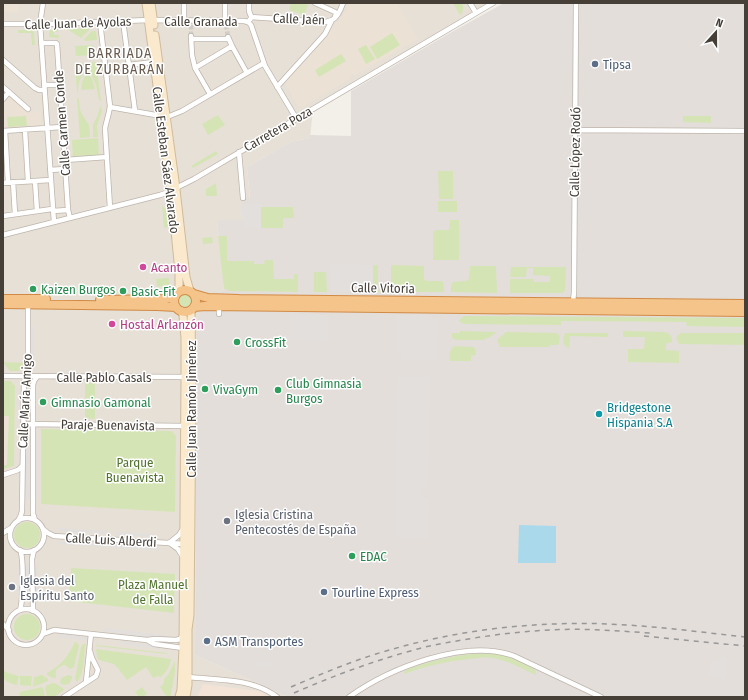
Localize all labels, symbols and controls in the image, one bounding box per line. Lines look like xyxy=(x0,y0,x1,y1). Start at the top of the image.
street label: Calle Jaén xyxy=(273,11,325,27)
north arrow xyxy=(696,12,736,52)
street label: Calle Juan de Ayolas xyxy=(24,14,132,32)
street label: Calle Granada xyxy=(164,14,238,29)
text: N xyxy=(714,16,725,30)
district label: BARRIADA DE ZURBARÁN xyxy=(75,45,165,78)
place label: Tipsa xyxy=(603,57,631,72)
marker: Tipsa xyxy=(590,59,600,69)
street label: Calle Carmen Conde xyxy=(51,70,73,176)
street label: Calle Esteban Sáez Alvarado xyxy=(150,86,182,234)
street label: Carretera Poza xyxy=(241,103,315,155)
street label: Calle López Rodó xyxy=(567,107,583,197)
place label: Acanto xyxy=(151,260,188,275)
marker: Acanto xyxy=(138,262,148,272)
street label: Calle Vitoria xyxy=(351,280,415,296)
place label: Kaizen Burgos xyxy=(41,282,116,297)
marker: Kaizen Burgos xyxy=(28,284,38,294)
place label: Basic-Fit xyxy=(131,284,177,299)
marker: Basic-Fit xyxy=(118,286,128,296)
place label: Hostal Arlanzón xyxy=(120,317,204,332)
marker: Hostal Arlanzón xyxy=(107,319,117,329)
place label: CrossFit xyxy=(245,335,287,350)
marker: CrossFit xyxy=(232,337,242,347)
street label: Calle Juan Ramón Jiménez xyxy=(184,340,199,478)
street label: Calle María Amigo xyxy=(15,353,35,449)
street label: Calle Pablo Casals xyxy=(56,370,152,385)
place label: Club Gimnasia Burgos xyxy=(286,376,362,406)
place label: VivaGym xyxy=(213,382,258,397)
marker: VivaGym xyxy=(200,384,210,394)
marker: Club Gimnasia Burgos xyxy=(273,385,283,395)
place label: Gimnasio Gamonal xyxy=(51,395,151,410)
marker: Gimnasio Gamonal xyxy=(38,397,48,407)
place label: Bridgestone Hispania S.A xyxy=(607,400,673,430)
marker: Bridgestone Hispania S.A xyxy=(594,409,604,419)
street label: Paraje Buenavista xyxy=(61,417,155,433)
park label: Parque Buenavista xyxy=(106,455,164,485)
place label: Iglesia Cristina Pentecostés de España xyxy=(235,507,356,537)
marker: Iglesia Cristina Pentecostés de España xyxy=(222,516,232,526)
street label: Calle Luis Alberdi xyxy=(65,530,157,550)
place label: EDAC xyxy=(360,549,387,564)
marker: EDAC xyxy=(347,551,357,561)
place label: Iglesia del Espíritu Santo xyxy=(20,573,94,603)
park label: Plaza Manuel de Falla xyxy=(118,577,189,607)
marker: Iglesia del Espíritu Santo xyxy=(7,582,17,592)
place label: Tourline Express xyxy=(332,585,419,600)
marker: Tourline Express xyxy=(319,587,329,597)
place label: ASM Transportes xyxy=(215,634,304,649)
marker: ASM Transportes xyxy=(202,636,212,646)

